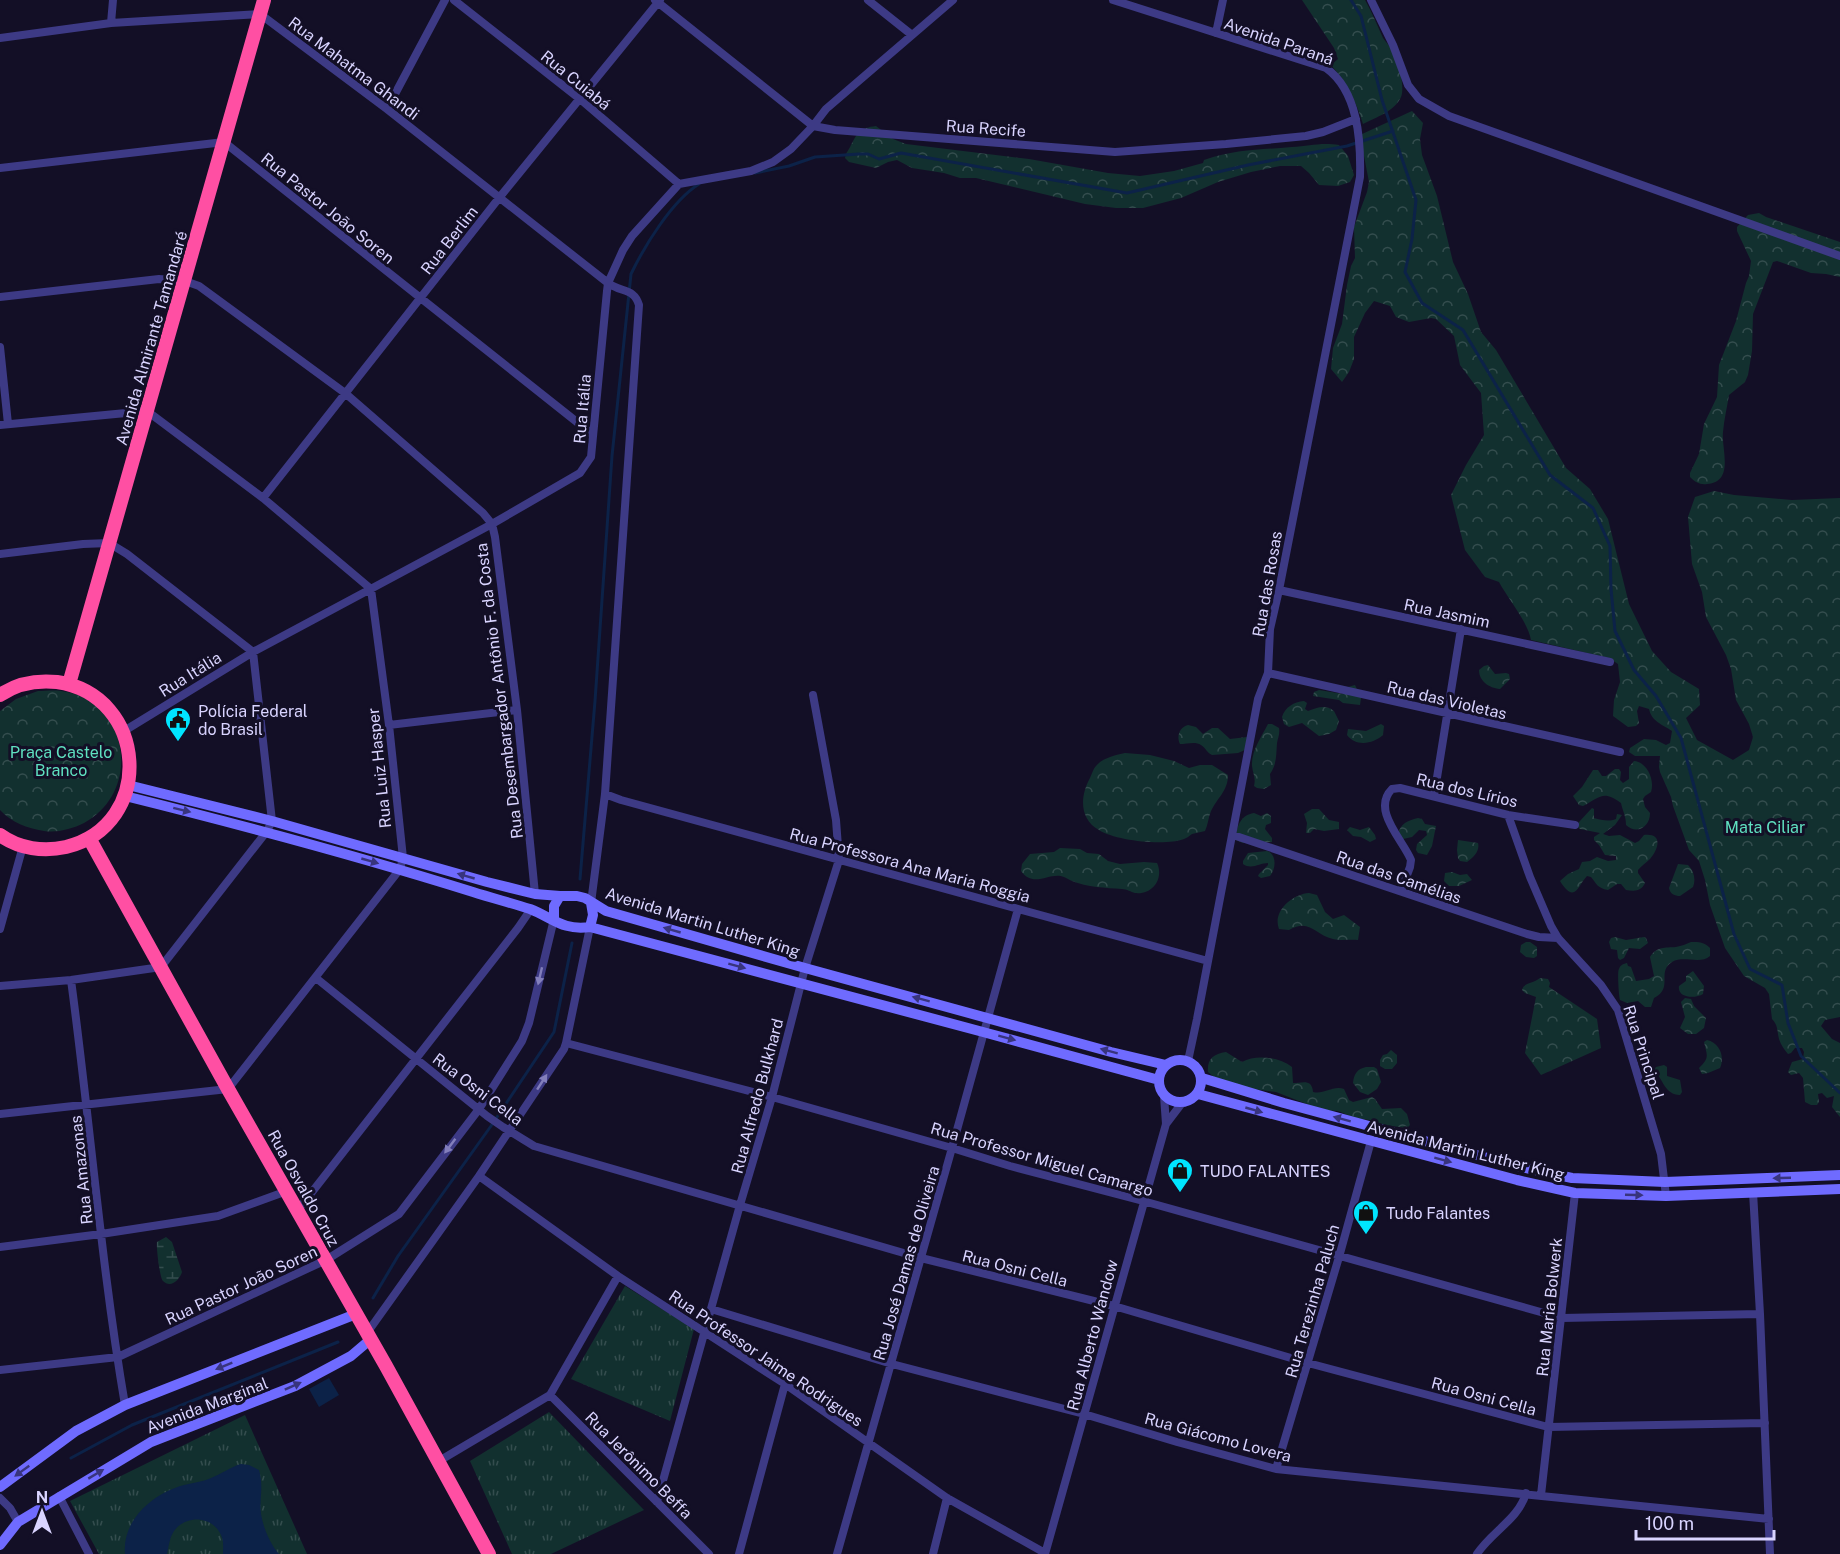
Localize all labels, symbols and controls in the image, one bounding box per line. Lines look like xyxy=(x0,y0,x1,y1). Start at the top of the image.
street label: Rua Mahatma Ghandi xyxy=(285,13,423,124)
street label: Avenida Paraná xyxy=(1222,14,1336,69)
street label: Rua Cuiabá xyxy=(537,47,614,114)
street label: Rua Recife xyxy=(945,116,1027,141)
street label: Rua Pastor João Soren xyxy=(257,149,398,268)
street label: Rua Berlim xyxy=(417,202,482,278)
street label: Avenida Almirante Tamandaré xyxy=(112,229,191,448)
street label: Rua Itália xyxy=(570,373,595,445)
street label: Rua das Rosas xyxy=(1249,530,1286,639)
street label: Rua Desembargador Antônio F. da Costa xyxy=(472,542,527,840)
street label: Rua Jasmim xyxy=(1402,595,1492,632)
street label: Rua Itália xyxy=(156,648,225,701)
street label: Rua das Violetas xyxy=(1385,677,1509,724)
place label: Polícia Federal do Brasil xyxy=(198,702,308,739)
public building icon: Polícia Federal do Brasil xyxy=(163,705,193,743)
street label: Rua Luiz Hasper xyxy=(364,707,395,829)
park label: Praça Castelo Branco xyxy=(10,743,112,780)
street label: Rua dos Lírios xyxy=(1414,770,1519,811)
one-way arrow xyxy=(173,805,191,815)
park label: Mata Ciliar xyxy=(1725,818,1805,837)
street label: Rua Professora Ana Maria Roggia xyxy=(788,824,1032,907)
street label: Rua das Camélias xyxy=(1334,847,1464,908)
one-way arrow xyxy=(361,857,379,866)
one-way arrow xyxy=(456,871,474,880)
street label: Avenida Martin Luther King xyxy=(603,884,803,961)
one-way arrow xyxy=(663,925,681,934)
one-way arrow xyxy=(728,962,746,972)
one-way arrow xyxy=(535,967,545,985)
one-way arrow xyxy=(912,994,930,1003)
street label: Rua Principal xyxy=(1619,1003,1668,1102)
street label: Rua Alfredo Bulkhard xyxy=(728,1016,787,1176)
one-way arrow xyxy=(998,1034,1016,1043)
one-way arrow xyxy=(1100,1046,1118,1055)
street label: Rua Osni Cella xyxy=(429,1049,526,1129)
one-way arrow xyxy=(536,1074,547,1091)
one-way arrow xyxy=(1245,1105,1263,1115)
one-way arrow xyxy=(1333,1114,1351,1123)
street label: Rua Amazonas xyxy=(66,1115,97,1225)
street label: Avenida Martin Luther King xyxy=(1365,1117,1567,1184)
street label: Rua Professor Miguel Camargo xyxy=(928,1119,1155,1200)
street label: Rua Osvaldo Cruz xyxy=(264,1127,344,1250)
one-way arrow xyxy=(444,1138,457,1154)
shop icon: TUDO FALANTES xyxy=(1165,1156,1195,1194)
one-way arrow xyxy=(1433,1156,1452,1166)
place label: TUDO FALANTES xyxy=(1200,1162,1330,1181)
street label: Rua José Damas de Oliveira xyxy=(870,1164,943,1363)
one-way arrow xyxy=(1772,1173,1791,1182)
one-way arrow xyxy=(1624,1190,1643,1199)
shop icon: Tudo Falantes xyxy=(1351,1198,1381,1236)
place label: Tudo Falantes xyxy=(1386,1204,1490,1223)
street label: Rua Terezinha Paluch xyxy=(1281,1222,1343,1380)
street label: Rua Maria Bolwerk xyxy=(1533,1237,1566,1377)
street label: Rua Pastor João Soren xyxy=(162,1242,320,1329)
street label: Rua Osni Cella xyxy=(960,1246,1069,1291)
street label: Rua Alberto Wandow xyxy=(1063,1257,1122,1413)
street label: Rua Professor Jaime Rodrigues xyxy=(665,1286,866,1431)
one-way arrow xyxy=(214,1361,232,1371)
street label: Avenida Marginal xyxy=(144,1373,271,1437)
street label: Rua Osni Cella xyxy=(1429,1373,1538,1420)
one-way arrow xyxy=(284,1381,302,1390)
street label: Rua Jerônimo Beffa xyxy=(581,1408,696,1523)
street label: Rua Giácomo Lovera xyxy=(1142,1409,1293,1466)
one-way arrow xyxy=(15,1464,30,1476)
one-way arrow xyxy=(88,1469,104,1480)
north arrow xyxy=(12,1482,72,1542)
text: N xyxy=(36,1488,48,1507)
scale bar xyxy=(1636,1503,1774,1541)
text: 100 m xyxy=(1645,1513,1694,1534)

